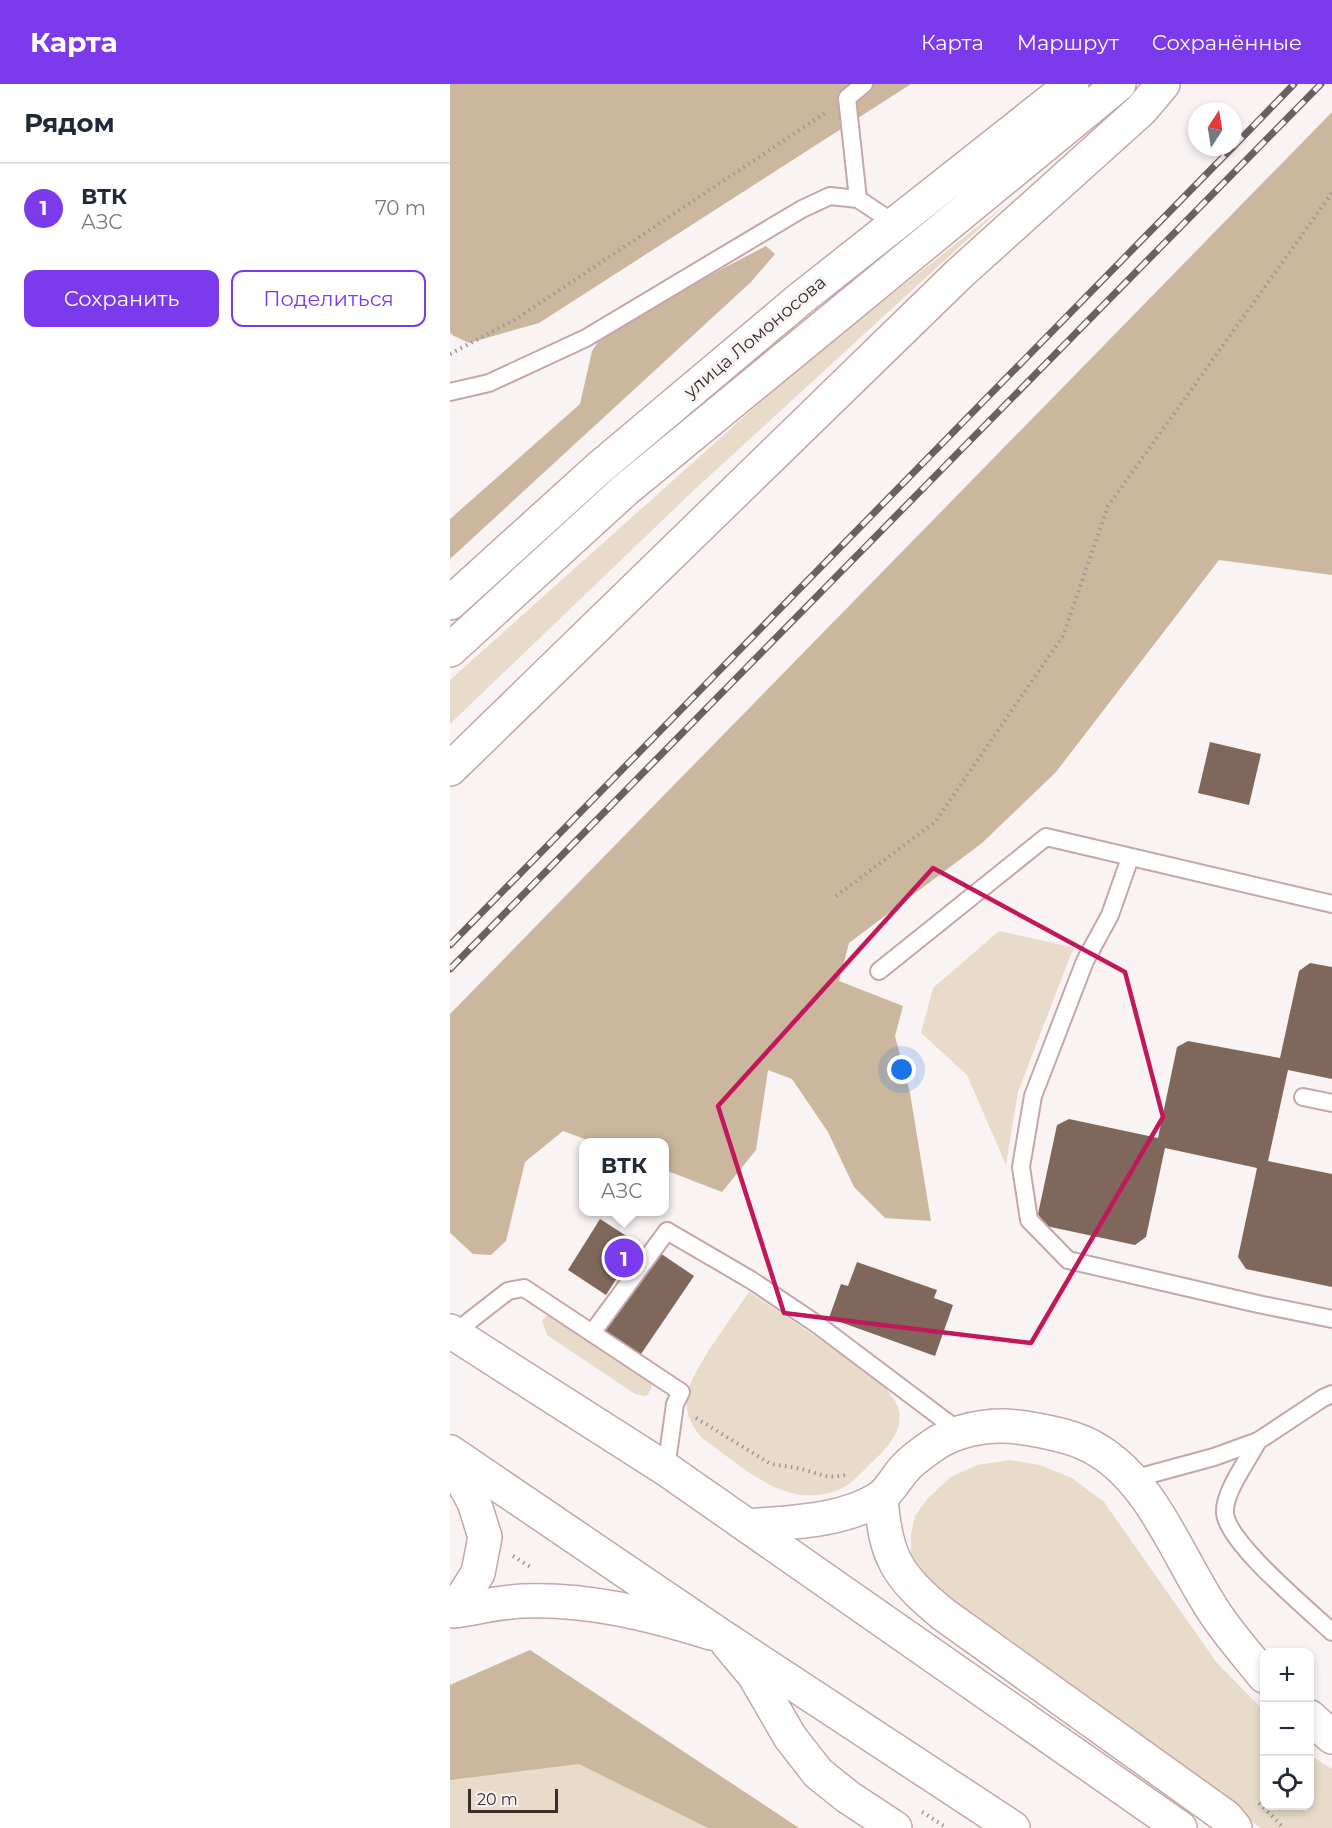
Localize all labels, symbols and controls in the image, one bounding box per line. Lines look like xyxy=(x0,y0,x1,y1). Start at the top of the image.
text: Карта xyxy=(30,25,118,59)
text: Карта xyxy=(921,30,984,55)
text: Маршрут xyxy=(1017,30,1119,55)
text: Сохранённые xyxy=(1152,30,1302,55)
north arrow xyxy=(1188,102,1242,156)
text: Рядом xyxy=(24,107,115,139)
text: ВТК xyxy=(81,183,127,210)
text: 1 xyxy=(40,196,47,220)
text: 70 m xyxy=(375,196,426,220)
text: АЗС xyxy=(81,210,123,234)
button: Сохранить xyxy=(24,270,219,327)
button: Поделиться xyxy=(231,270,426,327)
street label: улица Ломоносова xyxy=(679,271,830,403)
your location xyxy=(887,1055,916,1084)
popup xyxy=(579,1138,669,1216)
text: ВТК xyxy=(601,1152,647,1179)
text: АЗС xyxy=(601,1179,642,1203)
pin: 1 xyxy=(604,1236,644,1280)
map controls xyxy=(1260,1648,1314,1810)
button: + xyxy=(1260,1648,1314,1702)
button: − xyxy=(1260,1702,1314,1756)
button: locate xyxy=(1260,1756,1314,1810)
scale bar xyxy=(468,1786,558,1814)
text: 20 m xyxy=(477,1790,518,1809)

